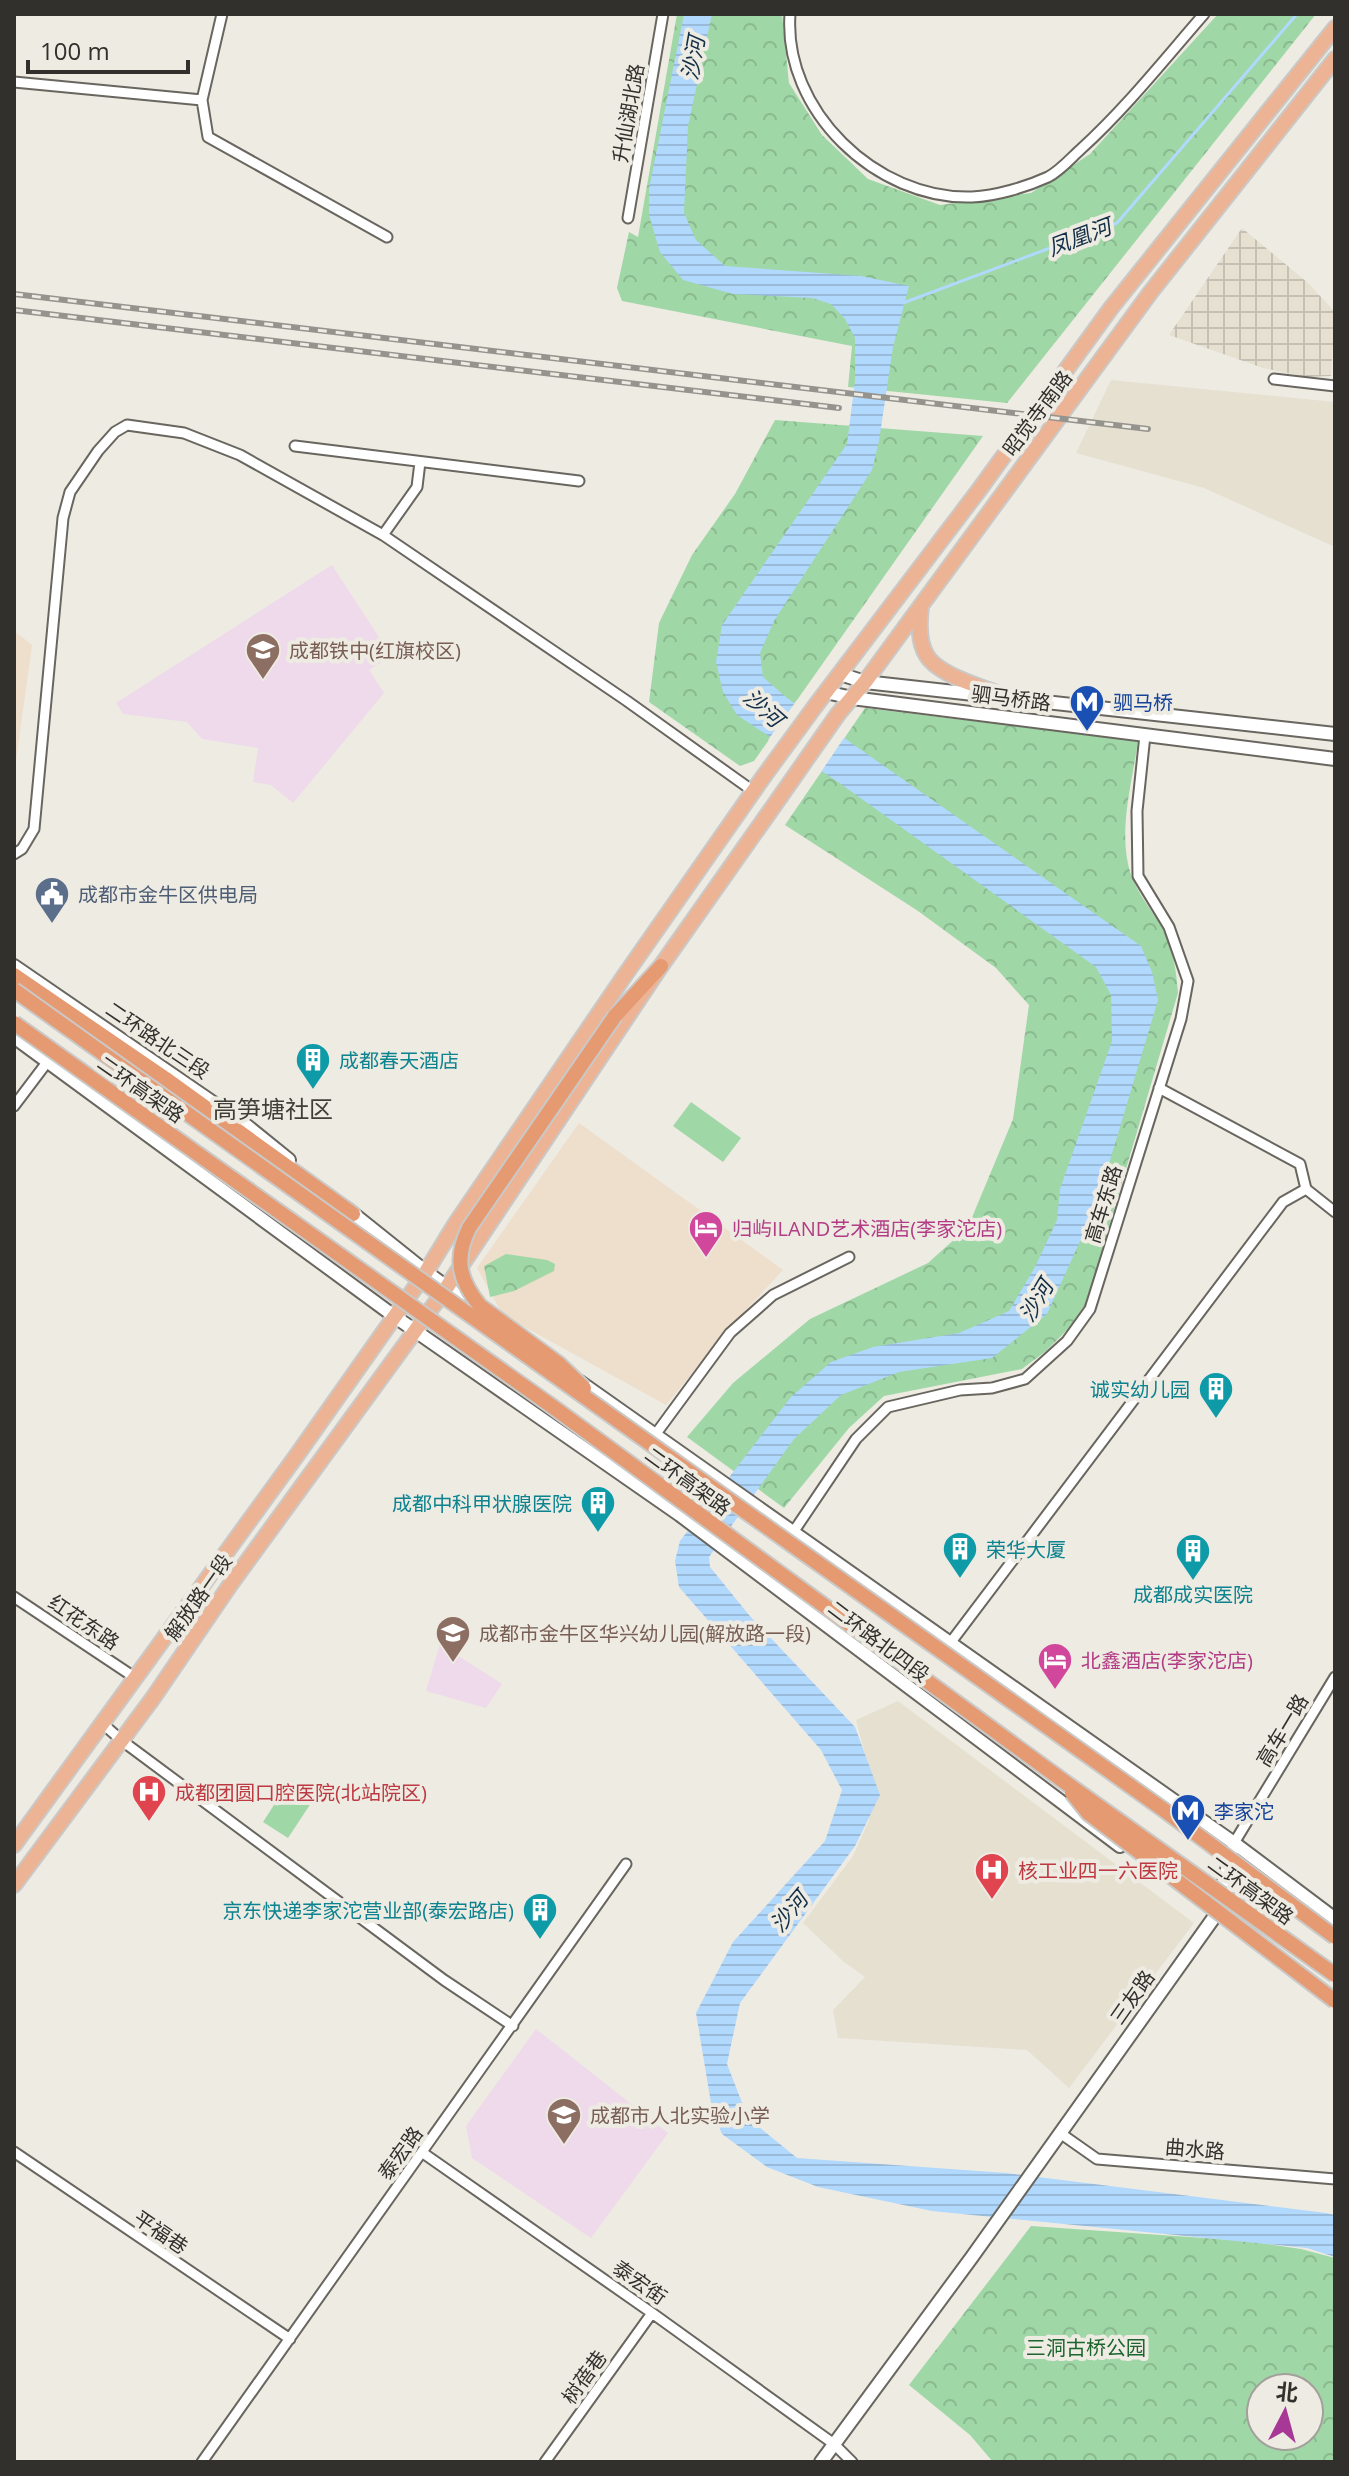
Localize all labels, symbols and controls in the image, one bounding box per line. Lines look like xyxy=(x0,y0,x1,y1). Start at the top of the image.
scale bar xyxy=(28,24,188,74)
water label: 沙河 xyxy=(673,30,711,82)
text: 100 m xyxy=(40,34,110,67)
street label: 升仙湖北路 xyxy=(606,61,650,165)
water label: 凤凰河 xyxy=(1043,209,1119,262)
street label: 昭觉寺南路 xyxy=(996,365,1078,461)
school or university icon: 成都铁中(红旗校区) xyxy=(244,631,282,681)
place label: 成都铁中(红旗校区) xyxy=(289,637,461,664)
street label: 驷马桥路 xyxy=(970,680,1052,716)
water label: 沙河 xyxy=(738,681,793,736)
metro station icon: 驷马桥 xyxy=(1068,683,1106,733)
place label: 驷马桥 xyxy=(1113,689,1173,716)
public building icon: 成都市金牛区供电局 xyxy=(33,875,71,925)
place label: 成都市金牛区供电局 xyxy=(78,881,258,908)
street label: 二环路北三段 xyxy=(101,995,215,1085)
building icon: 成都春天酒店 xyxy=(294,1041,332,1091)
place label: 成都春天酒店 xyxy=(339,1047,459,1074)
street label: 二环高架路 xyxy=(92,1049,190,1129)
district label: 高笋塘社区 xyxy=(213,1092,333,1125)
street label: 高车东路 xyxy=(1078,1162,1128,1246)
hotel icon: 归屿ILAND艺术酒店(李家沱店) xyxy=(687,1209,725,1259)
place label: 归屿ILAND艺术酒店(李家沱店) xyxy=(732,1215,1002,1242)
water label: 沙河 xyxy=(1011,1270,1061,1327)
building icon: 诚实幼儿园 xyxy=(1197,1370,1235,1420)
place label: 诚实幼儿园 xyxy=(1090,1376,1190,1403)
street label: 二环高架路 xyxy=(640,1441,736,1521)
building icon: 成都中科甲状腺医院 xyxy=(579,1484,617,1534)
place label: 成都中科甲状腺医院 xyxy=(392,1490,572,1517)
building icon: 荣华大厦 xyxy=(941,1530,979,1580)
building icon: 成都成实医院 xyxy=(1174,1532,1212,1582)
place label: 荣华大厦 xyxy=(986,1536,1066,1563)
street label: 解放路一段 xyxy=(158,1548,238,1646)
place label: 成都成实医院 xyxy=(1133,1581,1253,1608)
street label: 红花东路 xyxy=(43,1588,125,1656)
street label: 二环路北四段 xyxy=(823,1594,935,1688)
school or university icon: 成都市金牛区华兴幼儿园(解放路一段) xyxy=(434,1614,472,1664)
place label: 成都市金牛区华兴幼儿园(解放路一段) xyxy=(479,1620,811,1647)
hotel icon: 北鑫酒店(李家沱店) xyxy=(1036,1641,1074,1691)
place label: 北鑫酒店(李家沱店) xyxy=(1081,1647,1253,1674)
street label: 高车一路 xyxy=(1250,1689,1314,1771)
hospital icon: 成都团圆口腔医院(北站院区) xyxy=(130,1773,168,1823)
place label: 成都团圆口腔医院(北站院区) xyxy=(175,1779,427,1806)
metro station icon: 李家沱 xyxy=(1169,1792,1207,1842)
place label: 李家沱 xyxy=(1214,1798,1274,1825)
street label: 二环高架路 xyxy=(1203,1850,1299,1930)
hospital icon: 核工业四一六医院 xyxy=(973,1851,1011,1901)
place label: 核工业四一六医院 xyxy=(1018,1857,1178,1884)
water label: 沙河 xyxy=(762,1881,816,1938)
building icon: 京东快递李家沱营业部(泰宏路店) xyxy=(521,1891,559,1941)
place label: 京东快递李家沱营业部(泰宏路店) xyxy=(222,1897,514,1924)
street label: 三友路 xyxy=(1104,1965,1160,2029)
school or university icon: 成都市人北实验小学 xyxy=(545,2096,583,2146)
place label: 成都市人北实验小学 xyxy=(590,2102,770,2129)
street label: 泰宏路 xyxy=(371,2121,429,2185)
street label: 曲水路 xyxy=(1164,2133,1226,2165)
street label: 平福巷 xyxy=(129,2204,193,2260)
street label: 泰宏街 xyxy=(608,2254,672,2310)
park label: 三洞古桥公园 xyxy=(1026,2334,1146,2361)
street label: 树蓓巷 xyxy=(555,2345,613,2409)
north arrow xyxy=(1245,2372,1325,2452)
text: 北 xyxy=(1275,2375,1300,2407)

